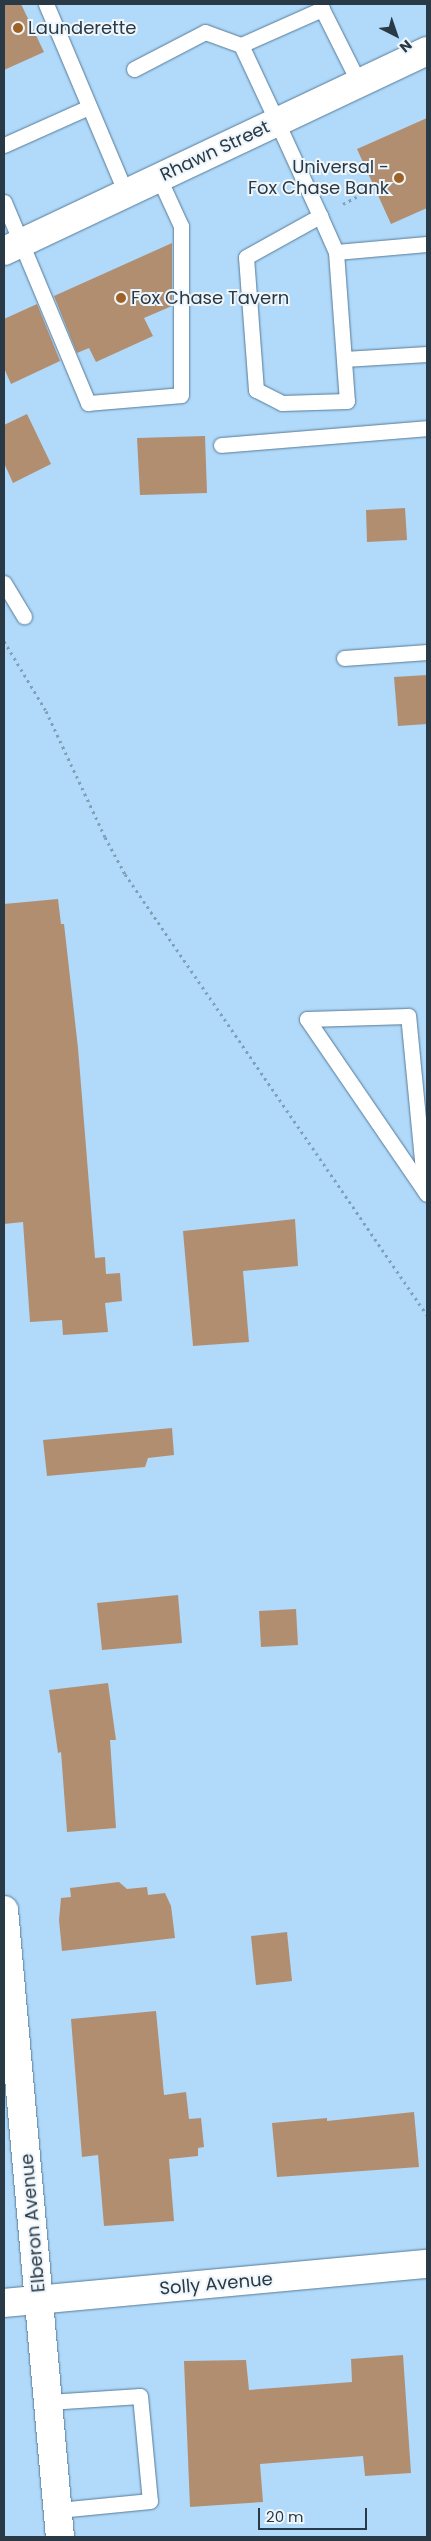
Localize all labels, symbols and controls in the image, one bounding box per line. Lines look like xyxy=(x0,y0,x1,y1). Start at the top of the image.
north arrow xyxy=(371,10,421,60)
place label: Launderette xyxy=(28,17,136,39)
marker: Launderette xyxy=(12,22,24,34)
text: N xyxy=(395,35,416,57)
street label: Rhawn Street xyxy=(157,116,273,186)
place label: Universal - Fox Chase Bank xyxy=(248,157,389,200)
marker: Universal - Fox Chase Bank xyxy=(393,172,405,184)
place label: Fox Chase Tavern xyxy=(131,287,289,309)
marker: Fox Chase Tavern xyxy=(115,292,127,304)
street label: Elberon Avenue xyxy=(16,2153,50,2293)
street label: Solly Avenue xyxy=(159,2268,273,2300)
scale bar xyxy=(261,2498,370,2530)
text: 20 m xyxy=(266,2506,304,2527)

